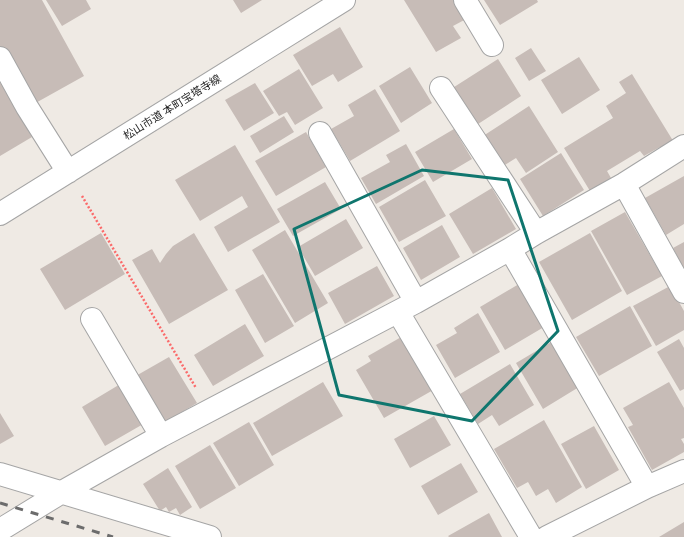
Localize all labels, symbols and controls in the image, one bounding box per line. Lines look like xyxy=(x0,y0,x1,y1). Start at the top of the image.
street label: 松山市道 本町宝塔寺線 xyxy=(121,72,223,142)

